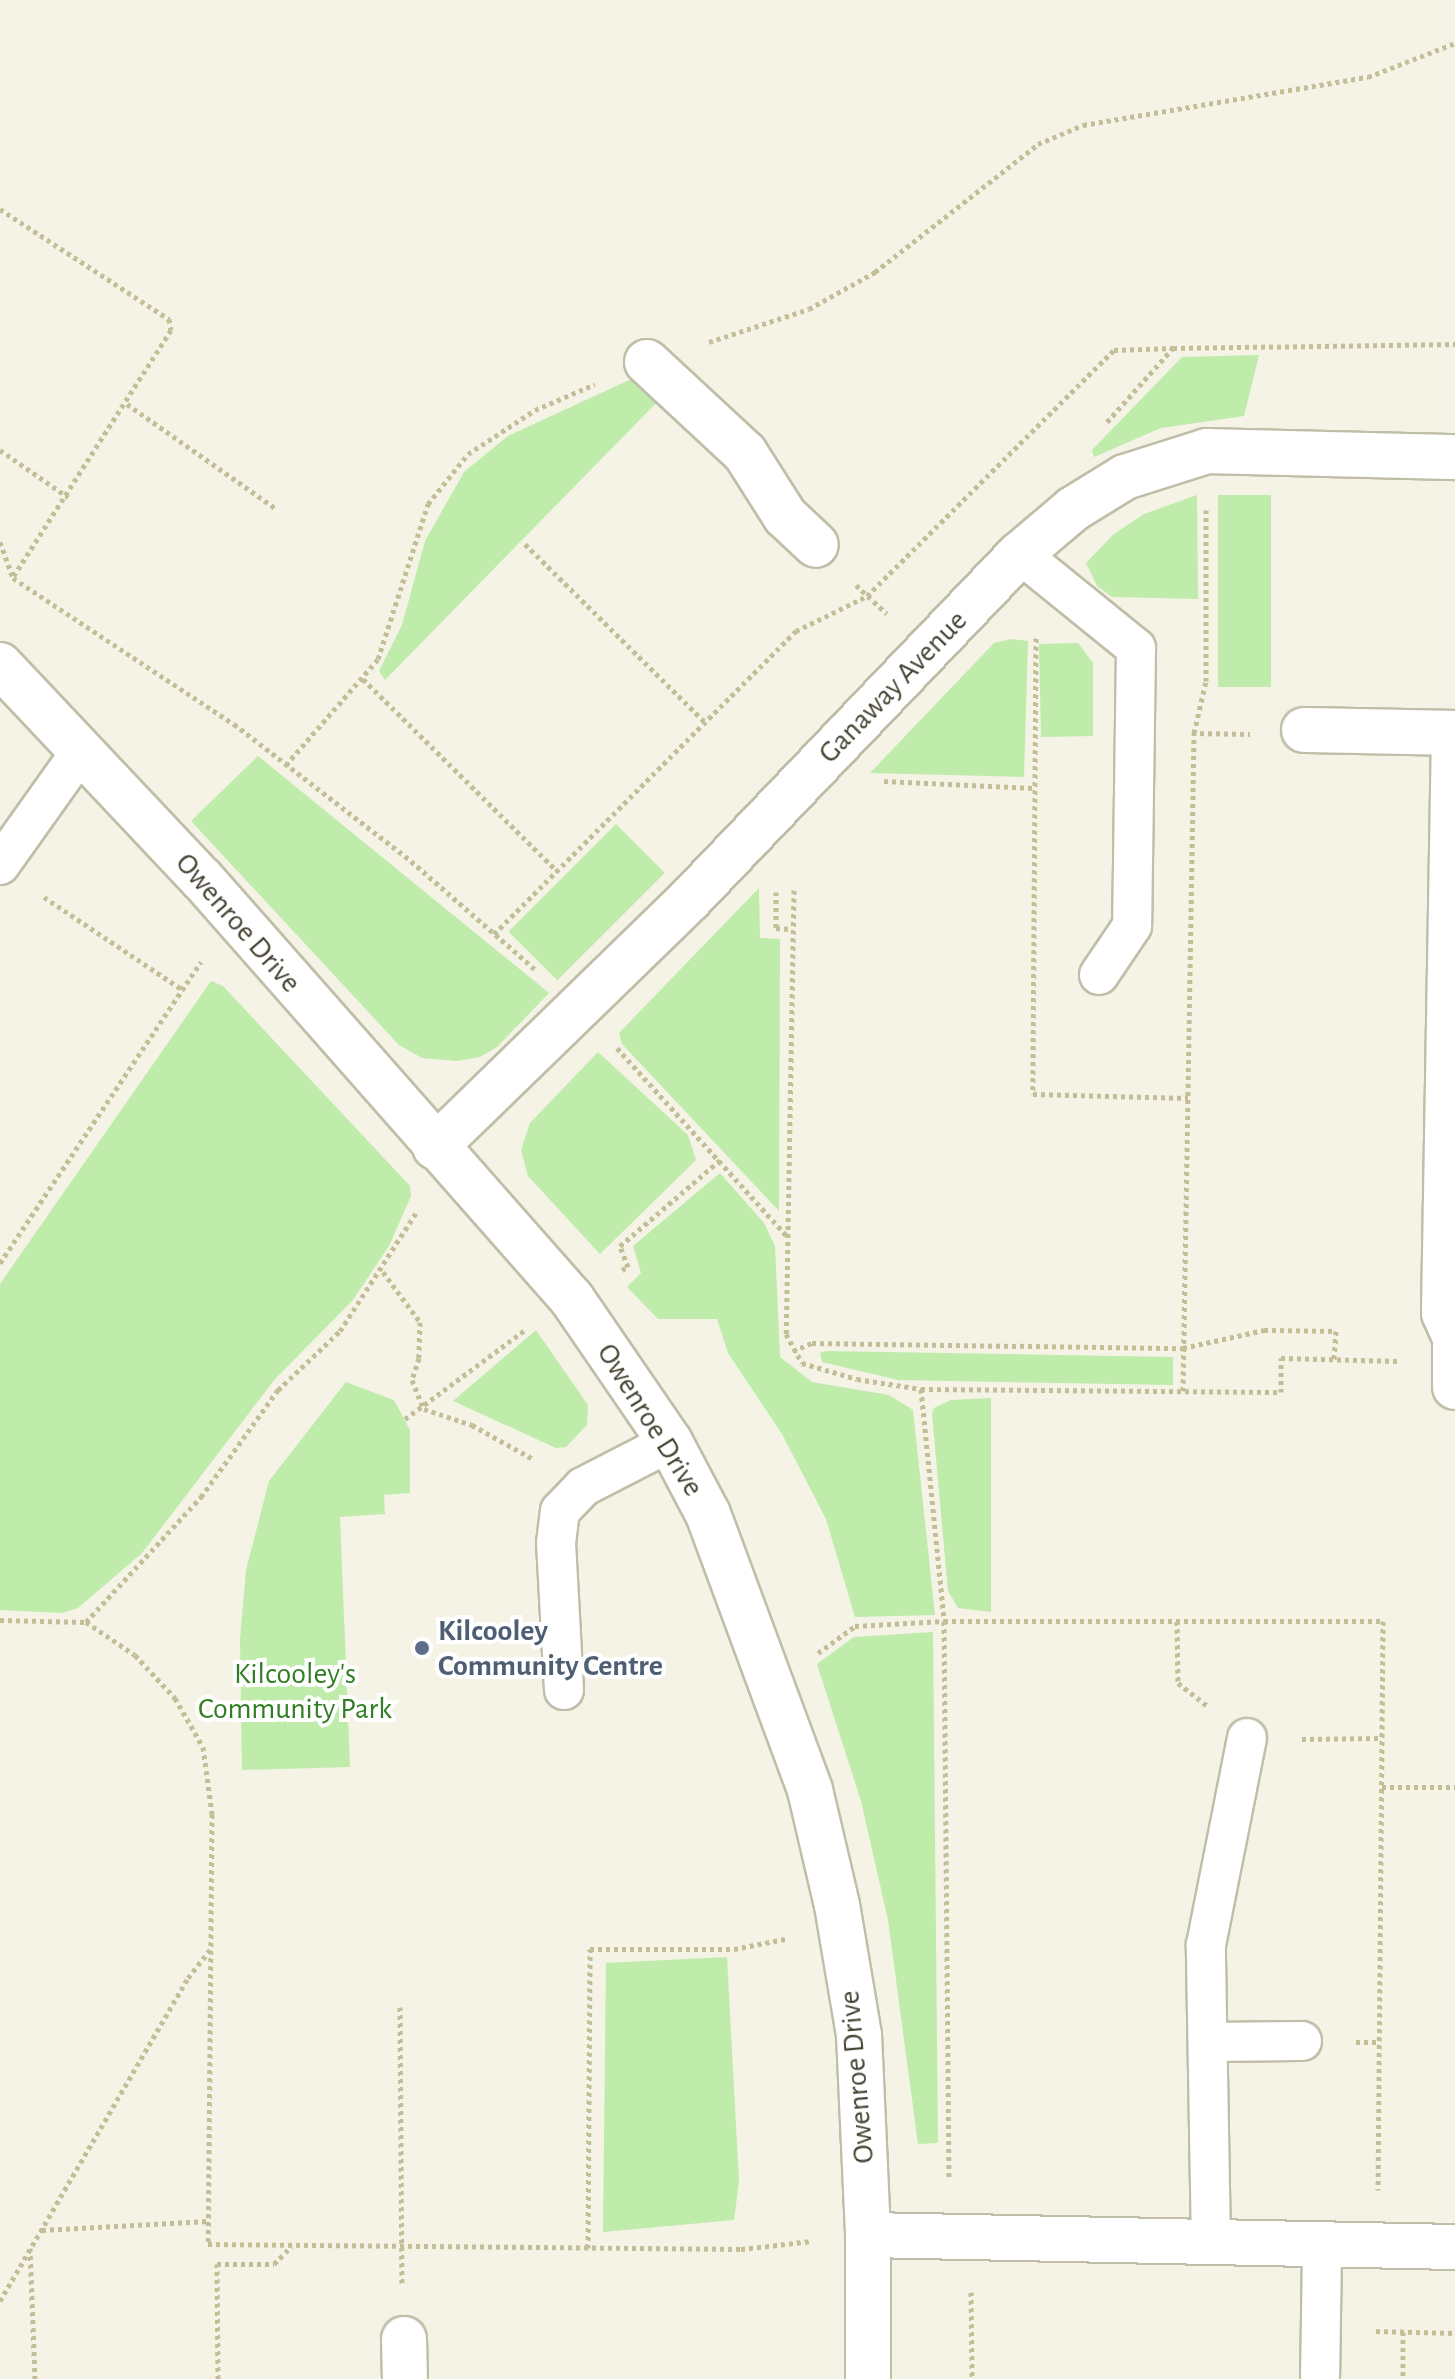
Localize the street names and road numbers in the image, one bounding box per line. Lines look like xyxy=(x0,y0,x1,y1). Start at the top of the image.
street label: Ganaway Avenue xyxy=(811,603,975,771)
street label: Owenroe Drive xyxy=(168,846,308,1000)
street label: Owenroe Drive xyxy=(589,1337,711,1503)
street label: Owenroe Drive xyxy=(832,1989,882,2165)

